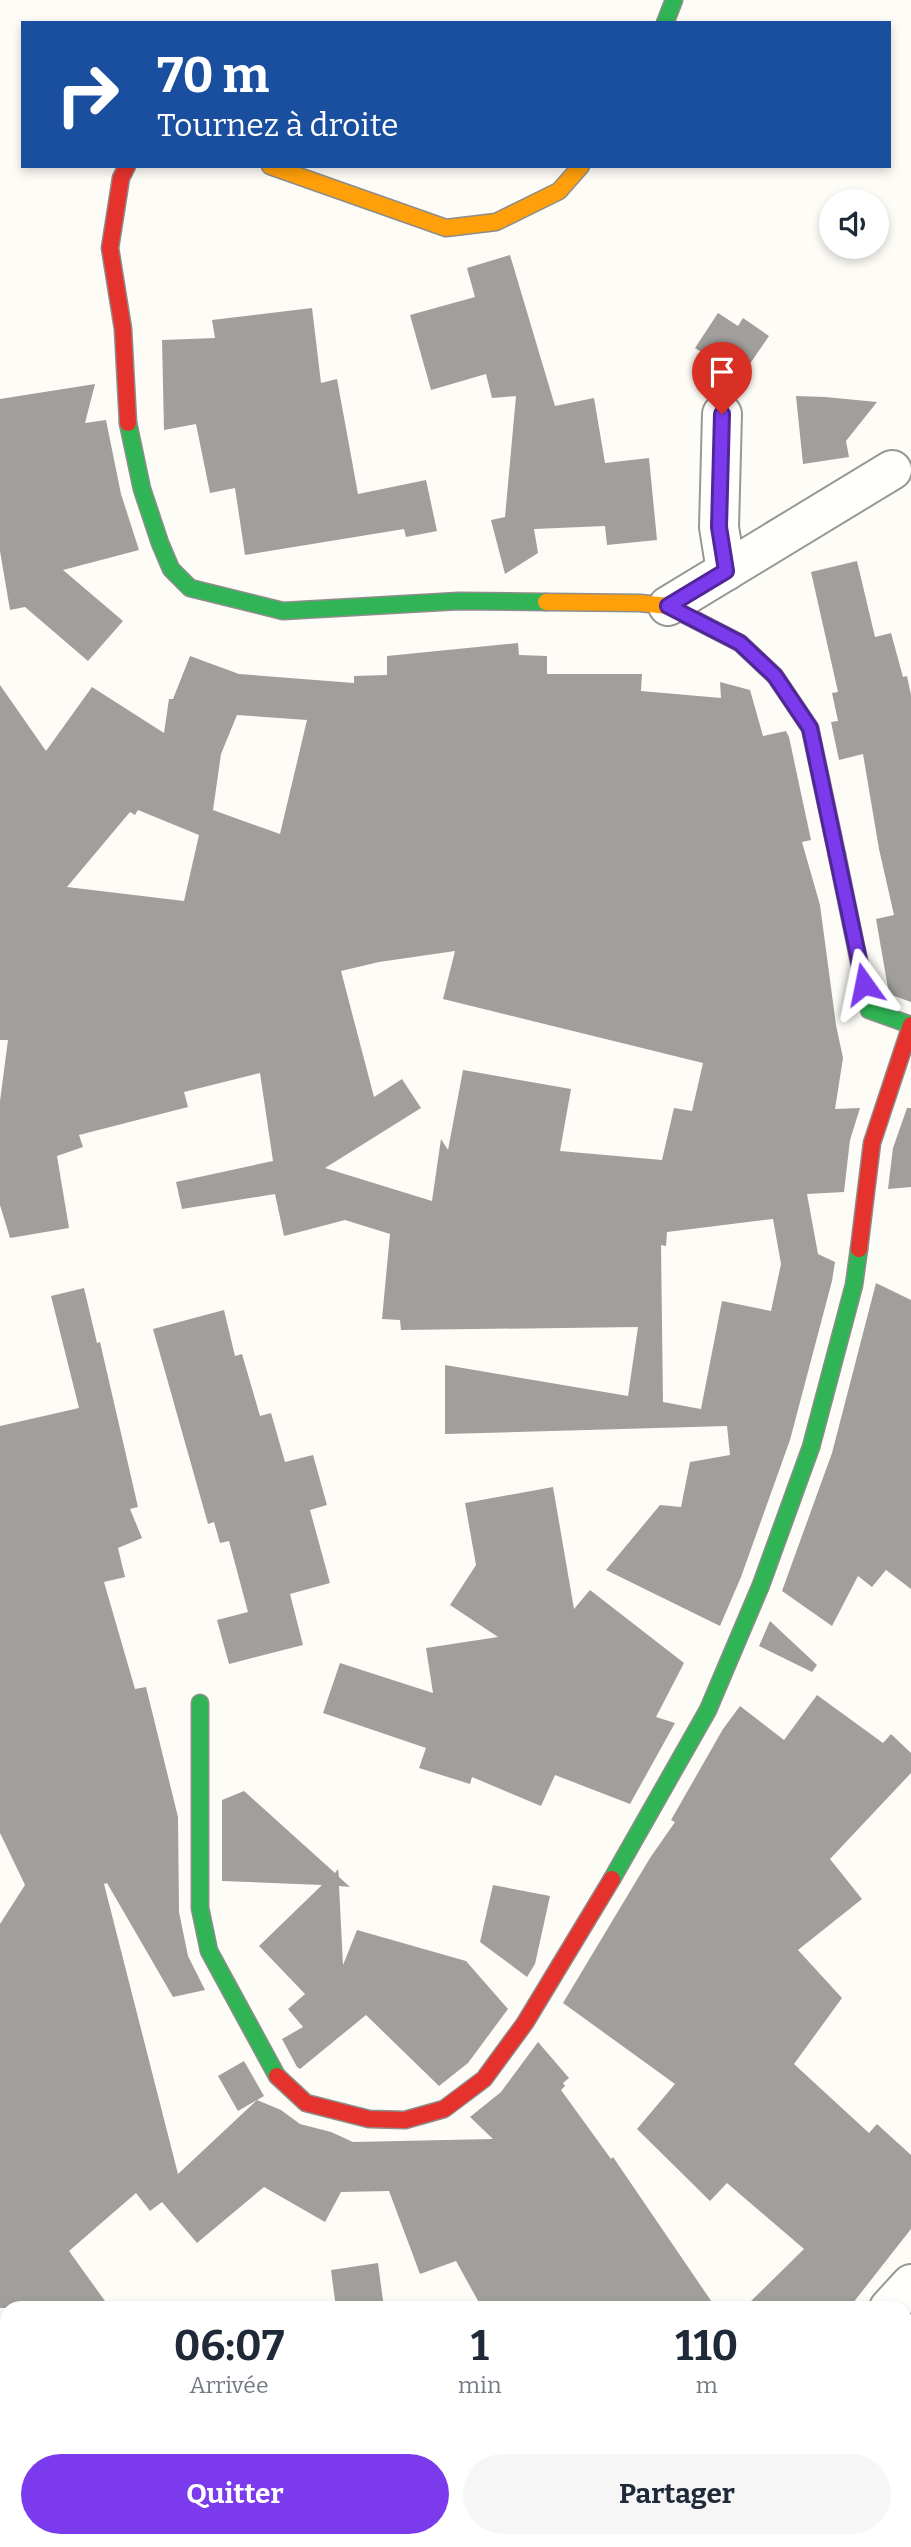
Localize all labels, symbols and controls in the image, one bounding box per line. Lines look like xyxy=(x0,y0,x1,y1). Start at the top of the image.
text: 70 m xyxy=(157,46,269,105)
icon: right xyxy=(42,49,133,140)
text: Tournez à droite xyxy=(157,106,399,144)
map controls xyxy=(819,189,889,259)
button: sound xyxy=(819,189,889,259)
pin xyxy=(692,342,752,414)
icon: arrive xyxy=(703,353,741,391)
position arrow xyxy=(827,947,901,1021)
text: 06:07 xyxy=(174,2321,284,2371)
text: 1 xyxy=(471,2321,489,2371)
text: 110 xyxy=(675,2321,738,2371)
text: Arrivée xyxy=(190,2371,268,2399)
text: min xyxy=(458,2371,501,2399)
text: m xyxy=(696,2371,718,2399)
button: Quitter xyxy=(21,2454,449,2534)
button: Partager xyxy=(463,2454,891,2534)

